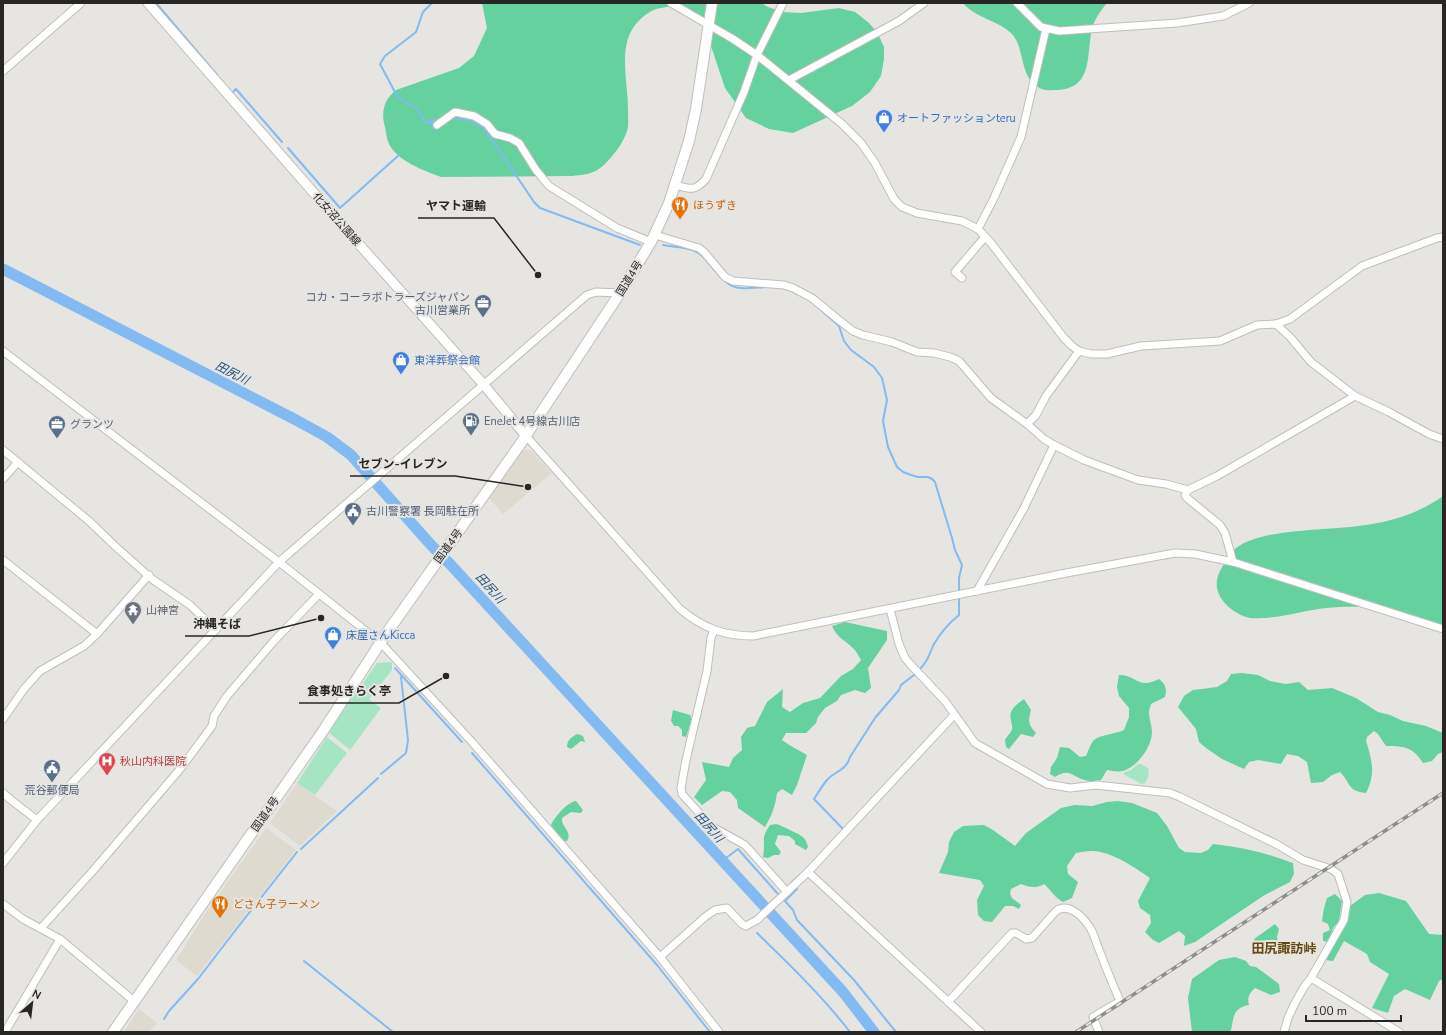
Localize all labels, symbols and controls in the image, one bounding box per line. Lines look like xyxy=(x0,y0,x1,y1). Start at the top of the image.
shop icon: オートファッションteru xyxy=(874,108,894,133)
place label: オートファッションteru xyxy=(897,111,1016,126)
street label: 化女沼公園線 xyxy=(309,190,364,249)
callout: ヤマト運輸 xyxy=(418,194,494,218)
restaurant icon: ほうずき xyxy=(670,195,690,220)
text: ヤマト運輸 xyxy=(426,198,486,214)
place label: ほうずき xyxy=(693,198,737,213)
street label: 国道4号 xyxy=(613,257,646,299)
place label: コカ・コーラボトラーズジャパン 古川営業所 xyxy=(306,290,471,318)
office icon: コカ・コーラボトラーズジャパン 古川営業所 xyxy=(473,293,493,318)
shop icon: 東洋葬祭会館 xyxy=(391,350,411,375)
place label: 東洋葬祭会館 xyxy=(414,353,480,368)
water label: 田尻川 xyxy=(212,358,253,389)
fuel station icon: EneJet 4号線古川店 xyxy=(461,411,481,436)
office icon: グランツ xyxy=(47,414,67,439)
place label: EneJet 4号線古川店 xyxy=(484,414,580,429)
place label: グランツ xyxy=(70,417,114,432)
callout: セブン-イレブン xyxy=(350,452,455,476)
text: セブン-イレブン xyxy=(358,456,448,472)
public building icon: 古川警察署 長岡駐在所 xyxy=(343,501,363,526)
place label: 古川警察署 長岡駐在所 xyxy=(366,504,480,519)
street label: 国道4号 xyxy=(431,526,466,567)
water label: 田尻川 xyxy=(472,569,509,608)
temple icon: 山神宮 xyxy=(123,600,143,625)
place label: 山神宮 xyxy=(146,603,179,618)
callout: 沖縄そば xyxy=(185,612,249,636)
text: 沖縄そば xyxy=(193,616,241,632)
shop icon: 床屋さんKicca xyxy=(323,625,343,650)
place label: 床屋さんKicca xyxy=(346,628,415,643)
callout: 食事処きらく亭 xyxy=(299,679,399,703)
text: 食事処きらく亭 xyxy=(307,683,391,699)
hospital icon: 秋山内科医院 xyxy=(97,751,117,776)
place label: 秋山内科医院 xyxy=(120,754,186,769)
public building icon: 荒谷郵便局 xyxy=(42,758,62,783)
place label: 荒谷郵便局 xyxy=(25,783,80,798)
street label: 国道4号 xyxy=(248,794,283,835)
water label: 田尻川 xyxy=(691,808,728,847)
restaurant icon: どさん子ラーメン xyxy=(210,894,230,919)
place label: どさん子ラーメン xyxy=(233,897,320,912)
district label: 田尻諏訪峠 xyxy=(1251,940,1317,958)
north arrow xyxy=(12,983,52,1023)
text: N xyxy=(29,986,44,1003)
scale bar xyxy=(1306,997,1401,1023)
text: 100 m xyxy=(1312,1003,1347,1019)

